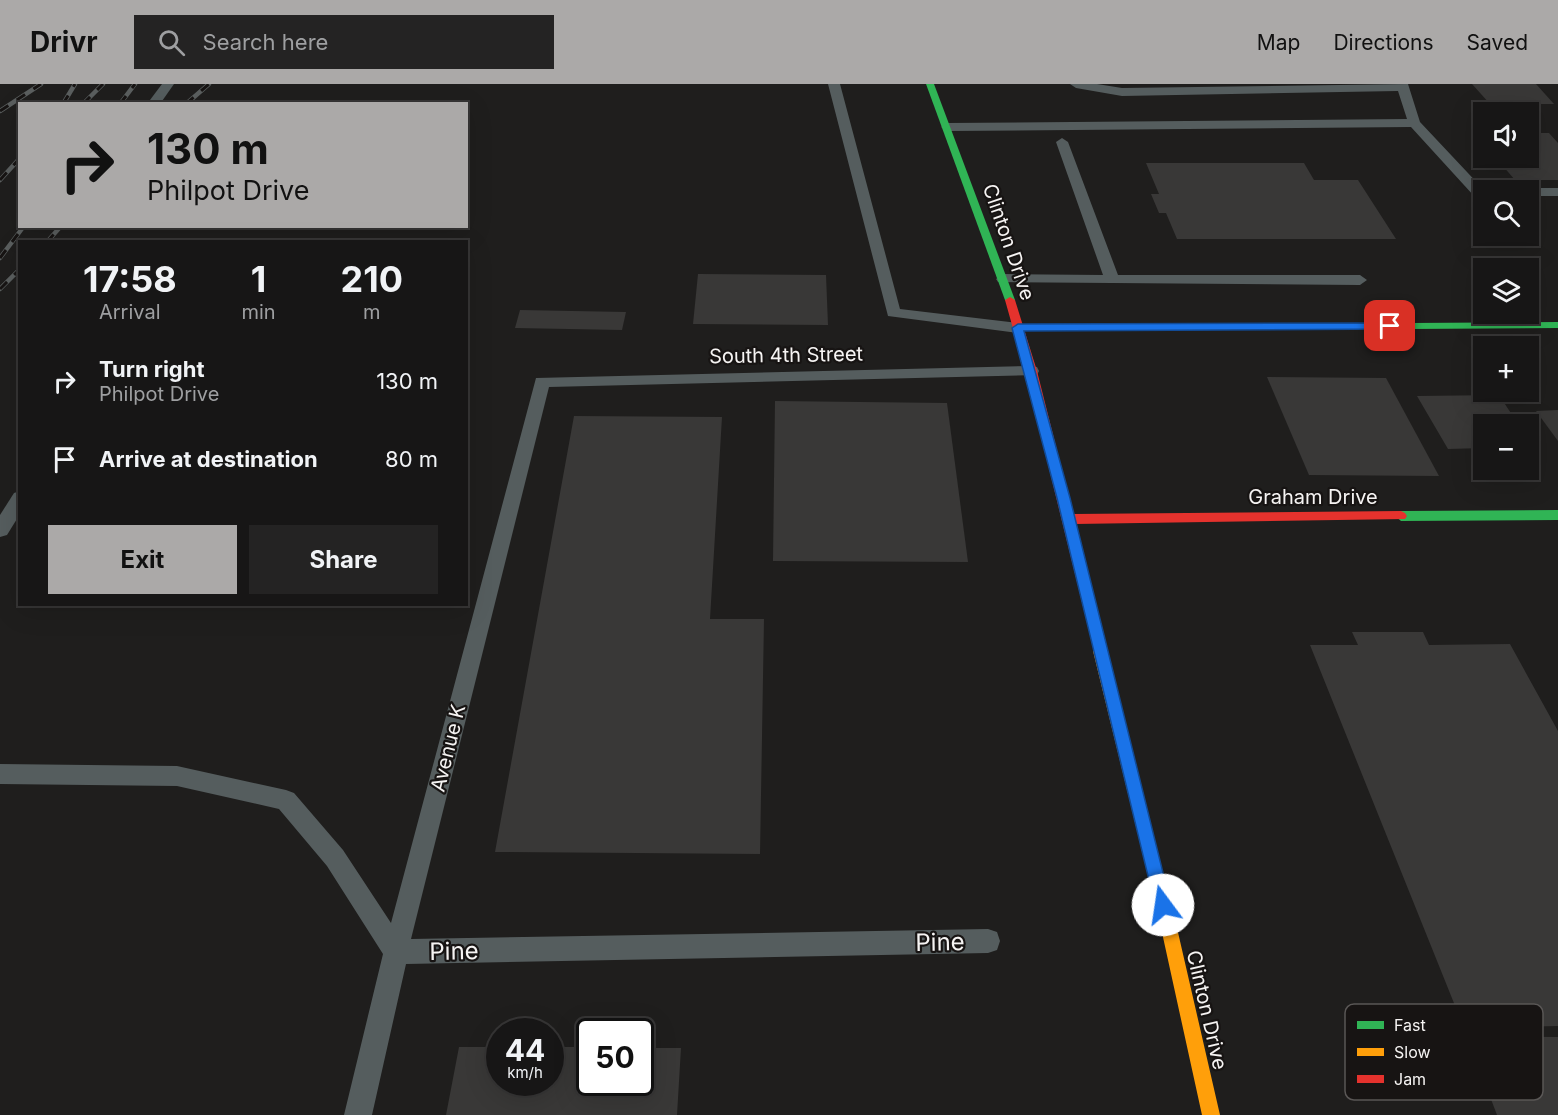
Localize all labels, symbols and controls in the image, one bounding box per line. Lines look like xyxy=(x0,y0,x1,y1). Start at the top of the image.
search box xyxy=(134,15,554,69)
text: Drivr xyxy=(30,25,98,59)
icon: search xyxy=(155,26,188,59)
text: Search here xyxy=(203,29,328,55)
text: Map xyxy=(1257,30,1300,55)
text: Directions xyxy=(1333,30,1434,55)
text: Saved xyxy=(1467,30,1528,55)
map controls xyxy=(1473,102,1539,480)
button: sound xyxy=(1473,102,1539,168)
text: 130 m xyxy=(147,123,269,174)
icon: right xyxy=(48,126,126,204)
text: Philpot Drive xyxy=(147,174,309,207)
button: search xyxy=(1473,180,1539,246)
street label: Clinton Drive xyxy=(978,181,1040,303)
text: 17:58 xyxy=(83,257,177,301)
text: 1 xyxy=(251,257,266,301)
text: 210 xyxy=(341,257,403,301)
button: layers xyxy=(1473,258,1539,324)
text: Arrival xyxy=(99,300,161,324)
text: min xyxy=(242,300,276,324)
text: m xyxy=(363,300,381,324)
pin xyxy=(1364,300,1415,351)
icon: arrive xyxy=(1373,309,1406,342)
button: + xyxy=(1473,336,1539,402)
street label: South 4th Street xyxy=(709,342,864,368)
text: Turn right xyxy=(99,356,205,382)
icon: right xyxy=(48,365,81,398)
text: 130 m xyxy=(376,368,438,394)
text: Philpot Drive xyxy=(99,382,219,406)
button: − xyxy=(1473,414,1539,480)
icon: arrive xyxy=(48,443,81,476)
text: Arrive at destination xyxy=(99,446,318,472)
text: 80 m xyxy=(385,446,438,472)
street label: Graham Drive xyxy=(1248,485,1378,509)
button: Exit xyxy=(48,525,237,594)
button: Share xyxy=(249,525,438,594)
street label: Avenue K xyxy=(426,702,470,794)
position arrow xyxy=(1131,873,1195,937)
street label: Pine xyxy=(915,927,965,957)
street label: Pine xyxy=(429,936,479,966)
street label: Clinton Drive xyxy=(1182,948,1232,1072)
legend xyxy=(1345,1004,1543,1100)
text: Fast xyxy=(1394,1015,1426,1035)
speed limit sign: 50 xyxy=(576,1018,654,1096)
text: 44 xyxy=(505,1032,545,1068)
text: Slow xyxy=(1394,1042,1431,1062)
text: km/h xyxy=(507,1063,543,1082)
text: Jam xyxy=(1394,1069,1426,1089)

